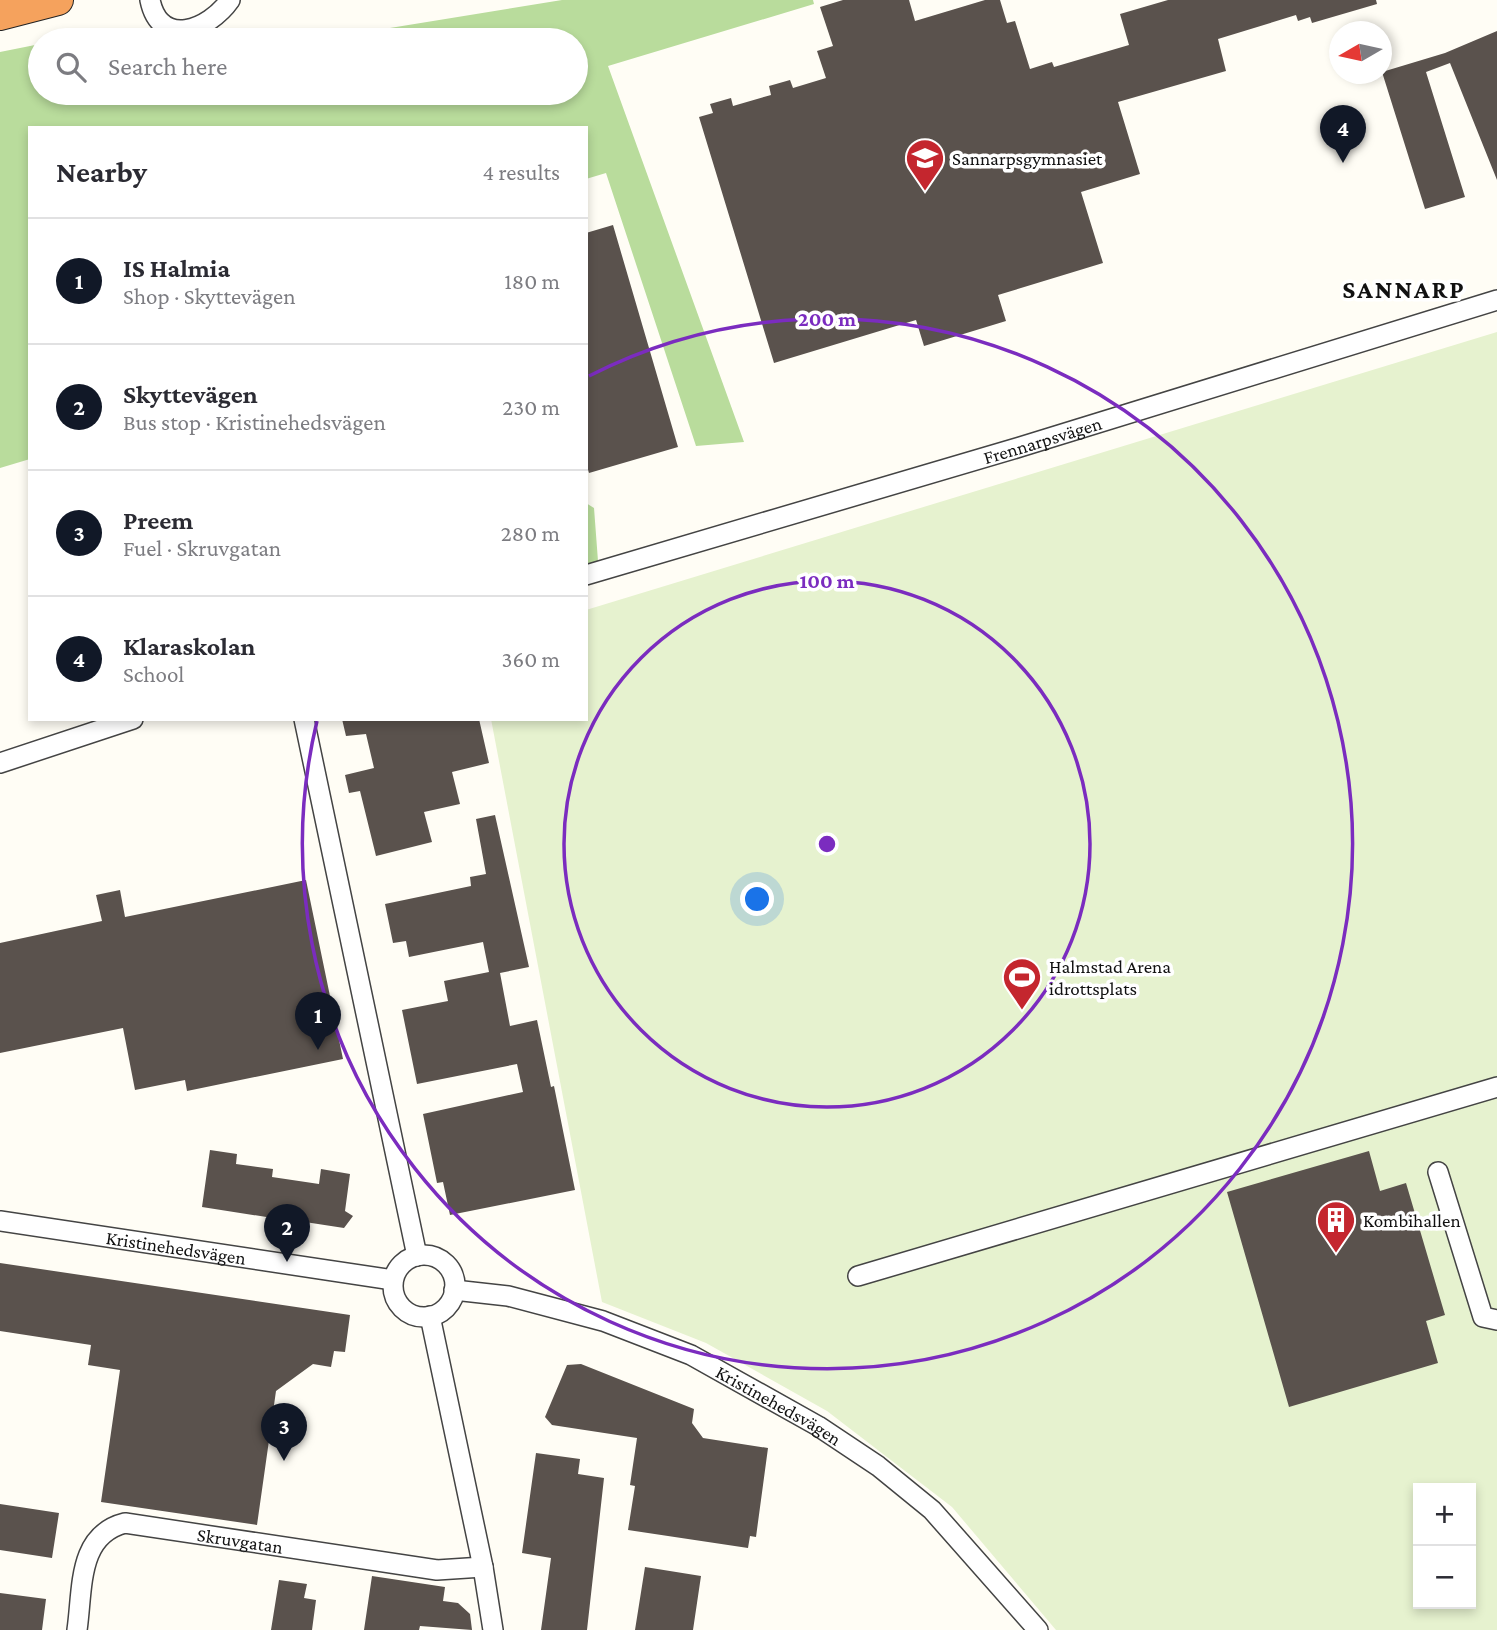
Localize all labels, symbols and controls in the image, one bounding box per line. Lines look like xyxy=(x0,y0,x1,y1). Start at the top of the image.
north arrow xyxy=(1329,21,1392,84)
search box xyxy=(28,28,588,105)
icon: search xyxy=(52,48,90,86)
text: Search here xyxy=(108,52,227,81)
pin: 4 xyxy=(1320,105,1366,163)
school or university icon: Sannarpsgymnasiet xyxy=(904,137,946,192)
place label: Sannarpsgymnasiet xyxy=(952,148,1103,169)
text: Nearby xyxy=(56,155,147,188)
text: 4 results xyxy=(482,159,560,185)
text: IS Halmia xyxy=(123,254,230,283)
text: 1 xyxy=(75,268,83,294)
text: 180 m xyxy=(504,268,560,294)
district label: SANNARP xyxy=(1342,275,1466,304)
text: Shop · Skyttevägen xyxy=(123,283,296,309)
text: 200 m xyxy=(798,307,856,331)
text: Skyttevägen xyxy=(123,380,258,409)
text: 2 xyxy=(73,394,85,420)
text: 230 m xyxy=(502,394,560,420)
text: Bus stop · Kristinehedsvägen xyxy=(123,409,386,435)
street label: Frennarpsvägen xyxy=(981,412,1104,468)
text: Preem xyxy=(123,506,193,535)
text: 3 xyxy=(73,520,85,546)
text: 280 m xyxy=(501,520,560,546)
text: Fuel · Skruvgatan xyxy=(123,535,281,561)
text: 100 m xyxy=(799,569,855,593)
text: Klaraskolan xyxy=(123,632,256,661)
text: 4 xyxy=(73,646,85,672)
text: 360 m xyxy=(502,646,560,672)
text: School xyxy=(123,661,184,687)
centre of rings xyxy=(815,832,839,856)
your location xyxy=(740,882,774,916)
sports icon: Halmstad Arena idrottsplats xyxy=(1001,956,1043,1011)
place label: Halmstad Arena idrottsplats xyxy=(1049,956,1171,999)
pin: 1 xyxy=(295,992,341,1050)
building icon: Kombihallen xyxy=(1315,1199,1357,1254)
pin: 2 xyxy=(264,1204,310,1262)
place label: Kombihallen xyxy=(1363,1210,1461,1231)
street label: Kristinehedsvägen xyxy=(105,1227,247,1268)
street label: Kristinehedsvägen xyxy=(713,1361,846,1449)
pin: 3 xyxy=(261,1403,307,1461)
map controls xyxy=(1413,1483,1476,1609)
button: + xyxy=(1413,1483,1476,1546)
street label: Skruvgatan xyxy=(196,1524,285,1557)
button: − xyxy=(1413,1546,1476,1609)

